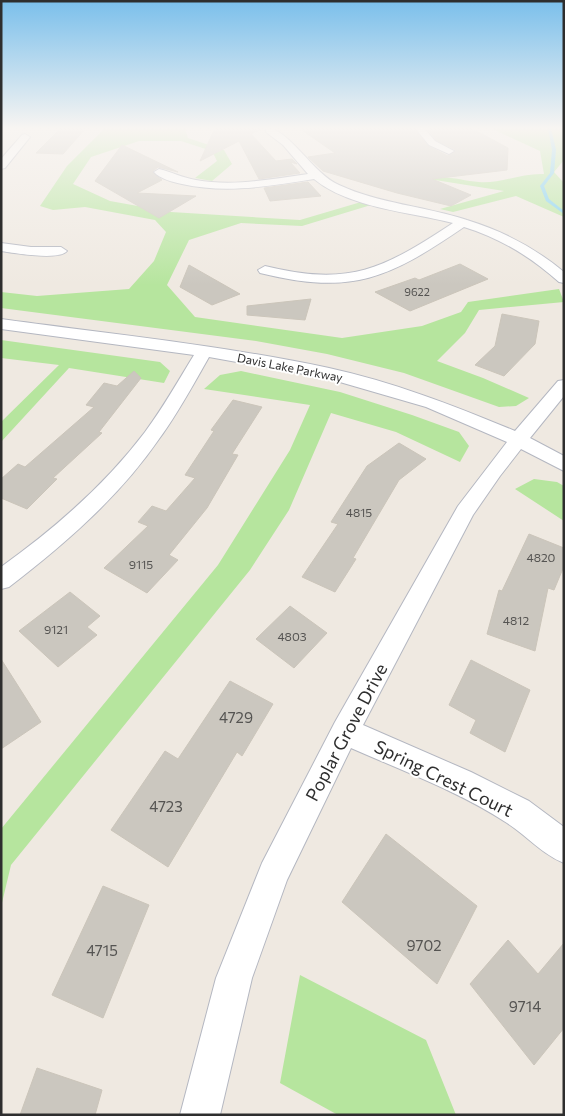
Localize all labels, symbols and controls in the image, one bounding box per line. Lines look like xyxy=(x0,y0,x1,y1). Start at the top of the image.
house number: 9622 xyxy=(404,285,430,298)
street label: Davis Lake Parkway xyxy=(236,350,344,384)
house number: 4815 xyxy=(346,505,372,519)
house number: 4820 xyxy=(527,550,556,564)
house number: 9115 xyxy=(129,557,153,571)
house number: 4812 xyxy=(503,613,529,627)
house number: 9121 xyxy=(44,622,68,636)
house number: 4803 xyxy=(277,629,307,643)
street label: Poplar Grove Drive xyxy=(300,659,392,805)
house number: 4729 xyxy=(219,708,253,726)
street label: Spring Crest Court xyxy=(371,735,517,821)
house number: 4723 xyxy=(149,797,183,815)
house number: 9702 xyxy=(407,936,442,954)
house number: 4715 xyxy=(86,941,118,959)
house number: 9714 xyxy=(509,997,541,1015)

